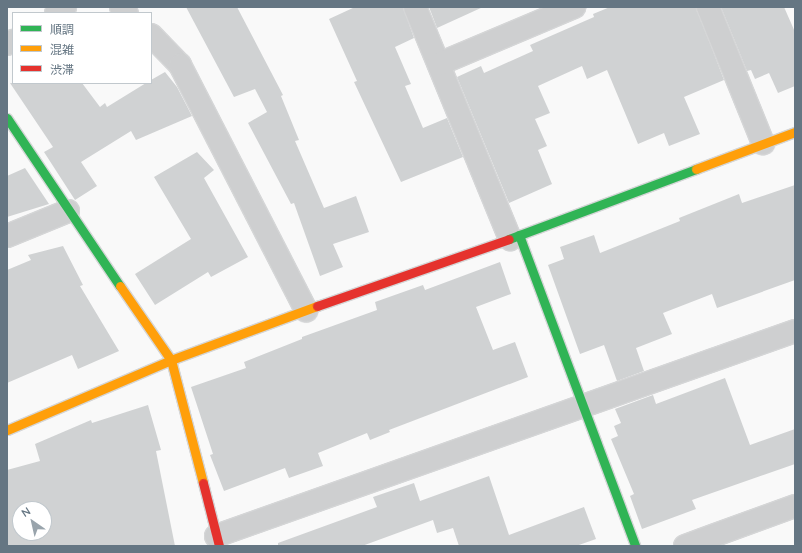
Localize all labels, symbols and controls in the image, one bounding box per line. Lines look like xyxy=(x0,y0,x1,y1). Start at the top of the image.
legend xyxy=(12,12,152,84)
text: 順調 xyxy=(50,22,74,37)
text: 混雑 xyxy=(50,42,74,57)
text: 渋滞 xyxy=(50,62,74,77)
north arrow xyxy=(12,501,52,541)
text: N xyxy=(19,504,33,520)

